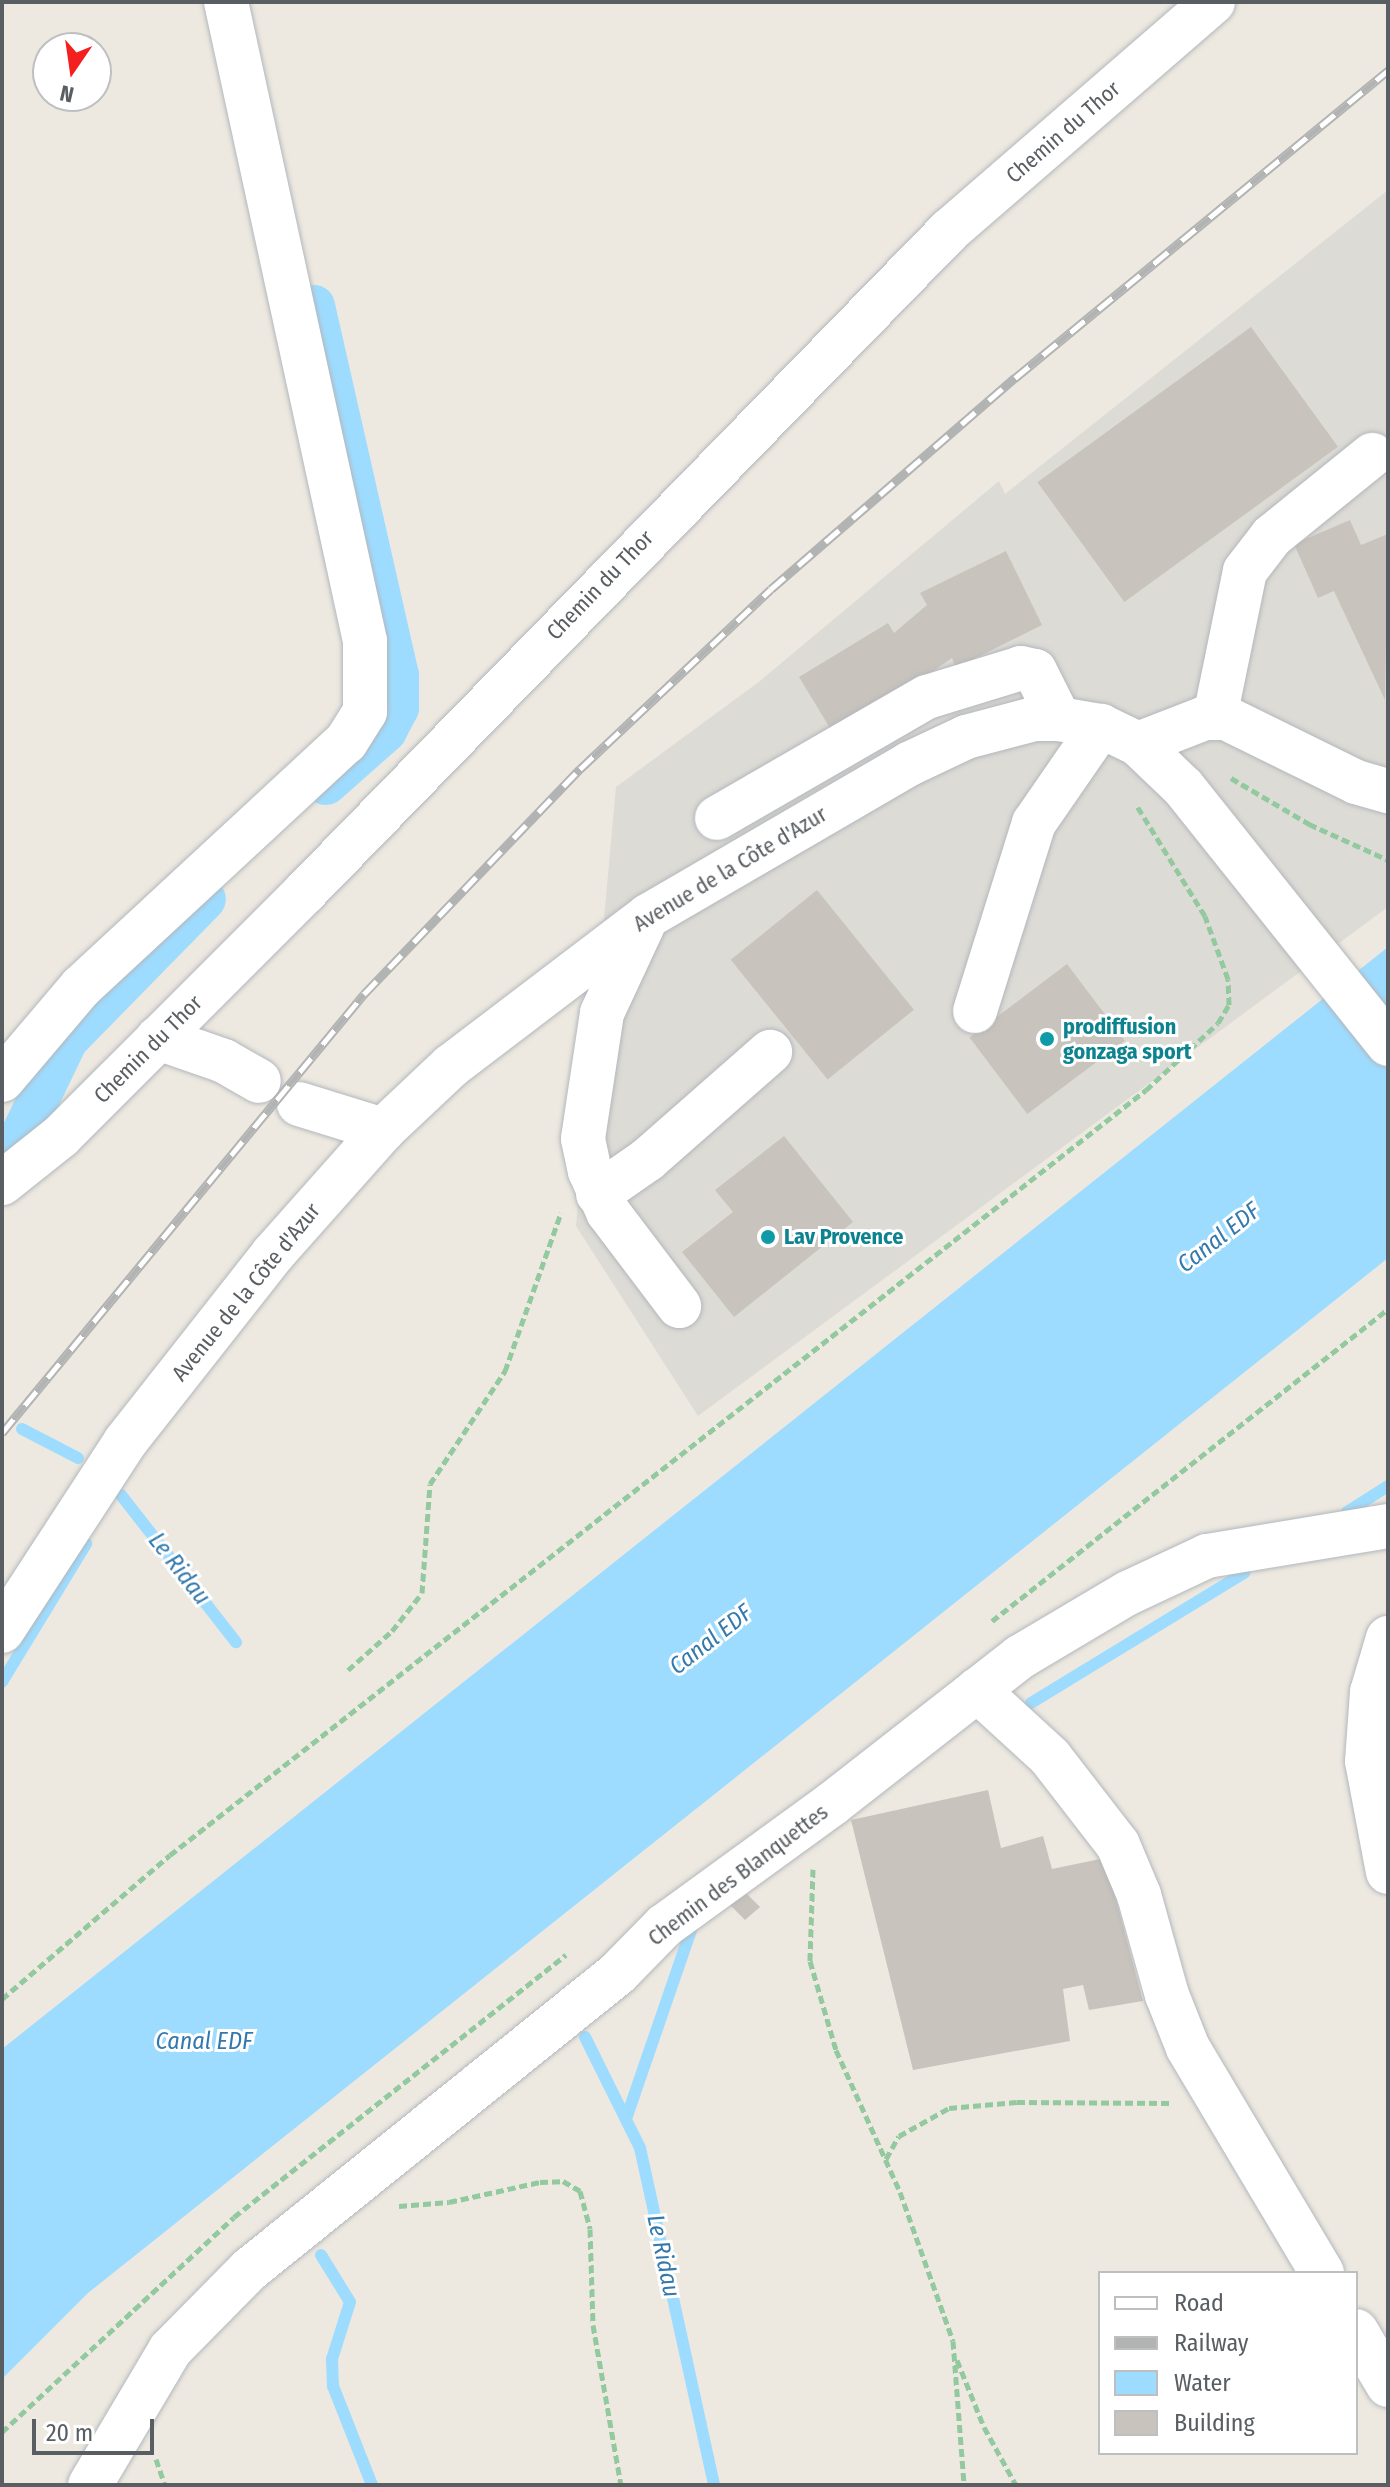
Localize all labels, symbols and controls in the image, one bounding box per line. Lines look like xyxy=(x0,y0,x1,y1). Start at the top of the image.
north arrow xyxy=(32,32,112,112)
street label: Chemin du Thor xyxy=(1001,75,1125,189)
text: N xyxy=(57,79,76,109)
street label: Chemin du Thor xyxy=(541,525,659,645)
street label: Avenue de la Côte d'Azur xyxy=(629,801,831,937)
street label: Chemin du Thor xyxy=(88,989,208,1109)
place label: prodiffusion gonzaga sport xyxy=(1063,1013,1191,1064)
marker: prodiffusion gonzaga sport xyxy=(1038,1030,1056,1048)
water label: Canal EDF xyxy=(1172,1197,1266,1279)
street label: Avenue de la Côte d'Azur xyxy=(166,1198,326,1386)
place label: Lav Provence xyxy=(784,1224,903,1250)
marker: Lav Provence xyxy=(759,1228,777,1246)
water label: Le Ridau xyxy=(142,1527,216,1611)
water label: Canal EDF xyxy=(664,1599,758,1681)
street label: Chemin des Blanquettes xyxy=(643,1799,833,1951)
water label: Canal EDF xyxy=(156,2028,252,2056)
water label: Le Ridau xyxy=(640,2212,686,2300)
legend xyxy=(1098,2271,1358,2455)
text: Road xyxy=(1174,2289,1224,2317)
text: Railway xyxy=(1174,2329,1249,2357)
text: Water xyxy=(1174,2369,1231,2397)
scale bar xyxy=(36,2403,158,2453)
text: Building xyxy=(1174,2409,1255,2437)
text: 20 m xyxy=(46,2419,93,2447)

